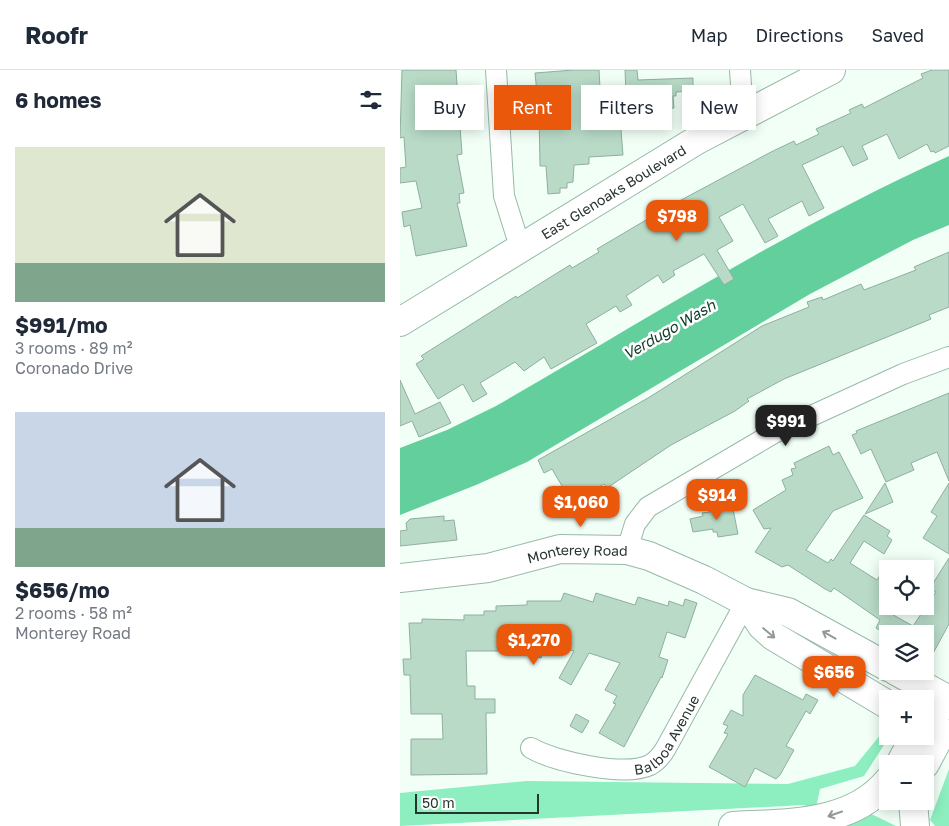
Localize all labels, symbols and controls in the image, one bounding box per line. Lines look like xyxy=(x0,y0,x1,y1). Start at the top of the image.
text: Roofr xyxy=(25,20,88,49)
text: Map xyxy=(691,24,727,46)
text: Directions xyxy=(755,24,843,46)
text: Saved xyxy=(871,24,924,46)
chip: Buy xyxy=(415,85,484,130)
chip: Rent xyxy=(494,85,571,130)
chip: Filters xyxy=(581,85,672,130)
chip: New xyxy=(682,85,756,130)
icon: filters xyxy=(357,86,385,114)
text: 6 homes xyxy=(15,87,101,113)
street label: East Glenoaks Boulevard xyxy=(538,141,689,242)
icon: home xyxy=(155,180,245,270)
pin: $798 xyxy=(647,200,707,242)
text: $798 xyxy=(657,206,697,226)
water label: Verdugo Wash xyxy=(620,295,719,363)
text: $991/mo xyxy=(15,312,108,338)
text: 3 rooms · 89 m² xyxy=(15,338,132,358)
text: Coronado Drive xyxy=(15,358,133,378)
pin: $991 xyxy=(756,404,816,447)
text: $991 xyxy=(766,411,806,431)
icon: home xyxy=(155,445,245,535)
pin: $914 xyxy=(687,478,747,521)
text: $914 xyxy=(697,485,737,505)
pin: $1,060 xyxy=(540,486,622,528)
text: $1,060 xyxy=(553,492,609,512)
street label: Monterey Road xyxy=(525,541,628,566)
map controls xyxy=(879,560,934,810)
button: locate xyxy=(879,560,934,615)
text: $656/mo xyxy=(15,577,110,603)
text: 2 rooms · 58 m² xyxy=(15,603,132,623)
text: Monterey Road xyxy=(15,623,131,643)
pin: $1,270 xyxy=(493,624,575,666)
button: layers xyxy=(879,625,934,680)
one-way arrow xyxy=(763,627,776,638)
text: $1,270 xyxy=(508,630,560,650)
one-way arrow xyxy=(822,630,837,640)
pin: $656 xyxy=(804,656,864,698)
text: $656 xyxy=(814,662,854,682)
button: + xyxy=(879,690,934,745)
street label: Balboa Avenue xyxy=(633,692,702,777)
button: − xyxy=(879,755,934,810)
scale bar xyxy=(415,791,539,814)
text: 50 m xyxy=(422,794,455,811)
one-way arrow xyxy=(828,810,844,820)

